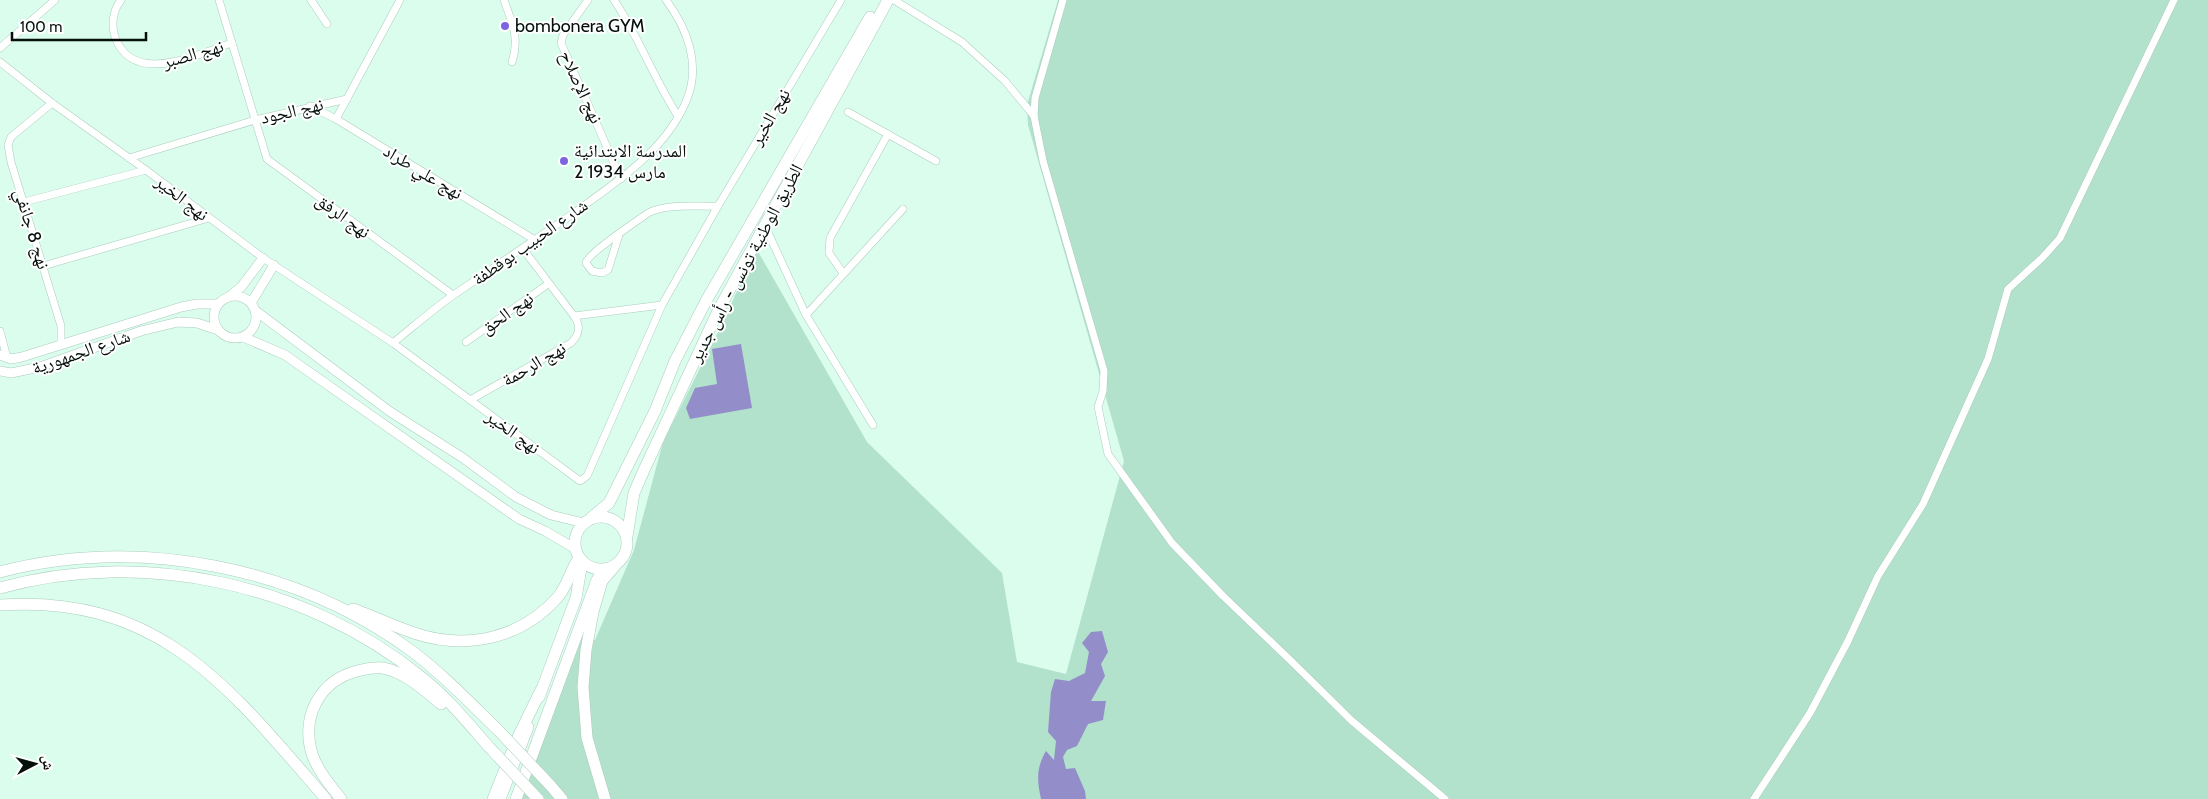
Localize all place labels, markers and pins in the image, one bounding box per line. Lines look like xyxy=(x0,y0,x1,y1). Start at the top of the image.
place label: bombonera GYM xyxy=(515,15,645,37)
marker: bombonera GYM xyxy=(499,20,511,32)
place label: المدرسة الابتدائية 2 مارس 1934 xyxy=(574,140,686,183)
marker: المدرسة الابتدائية 2 مارس 1934 xyxy=(558,155,570,167)

